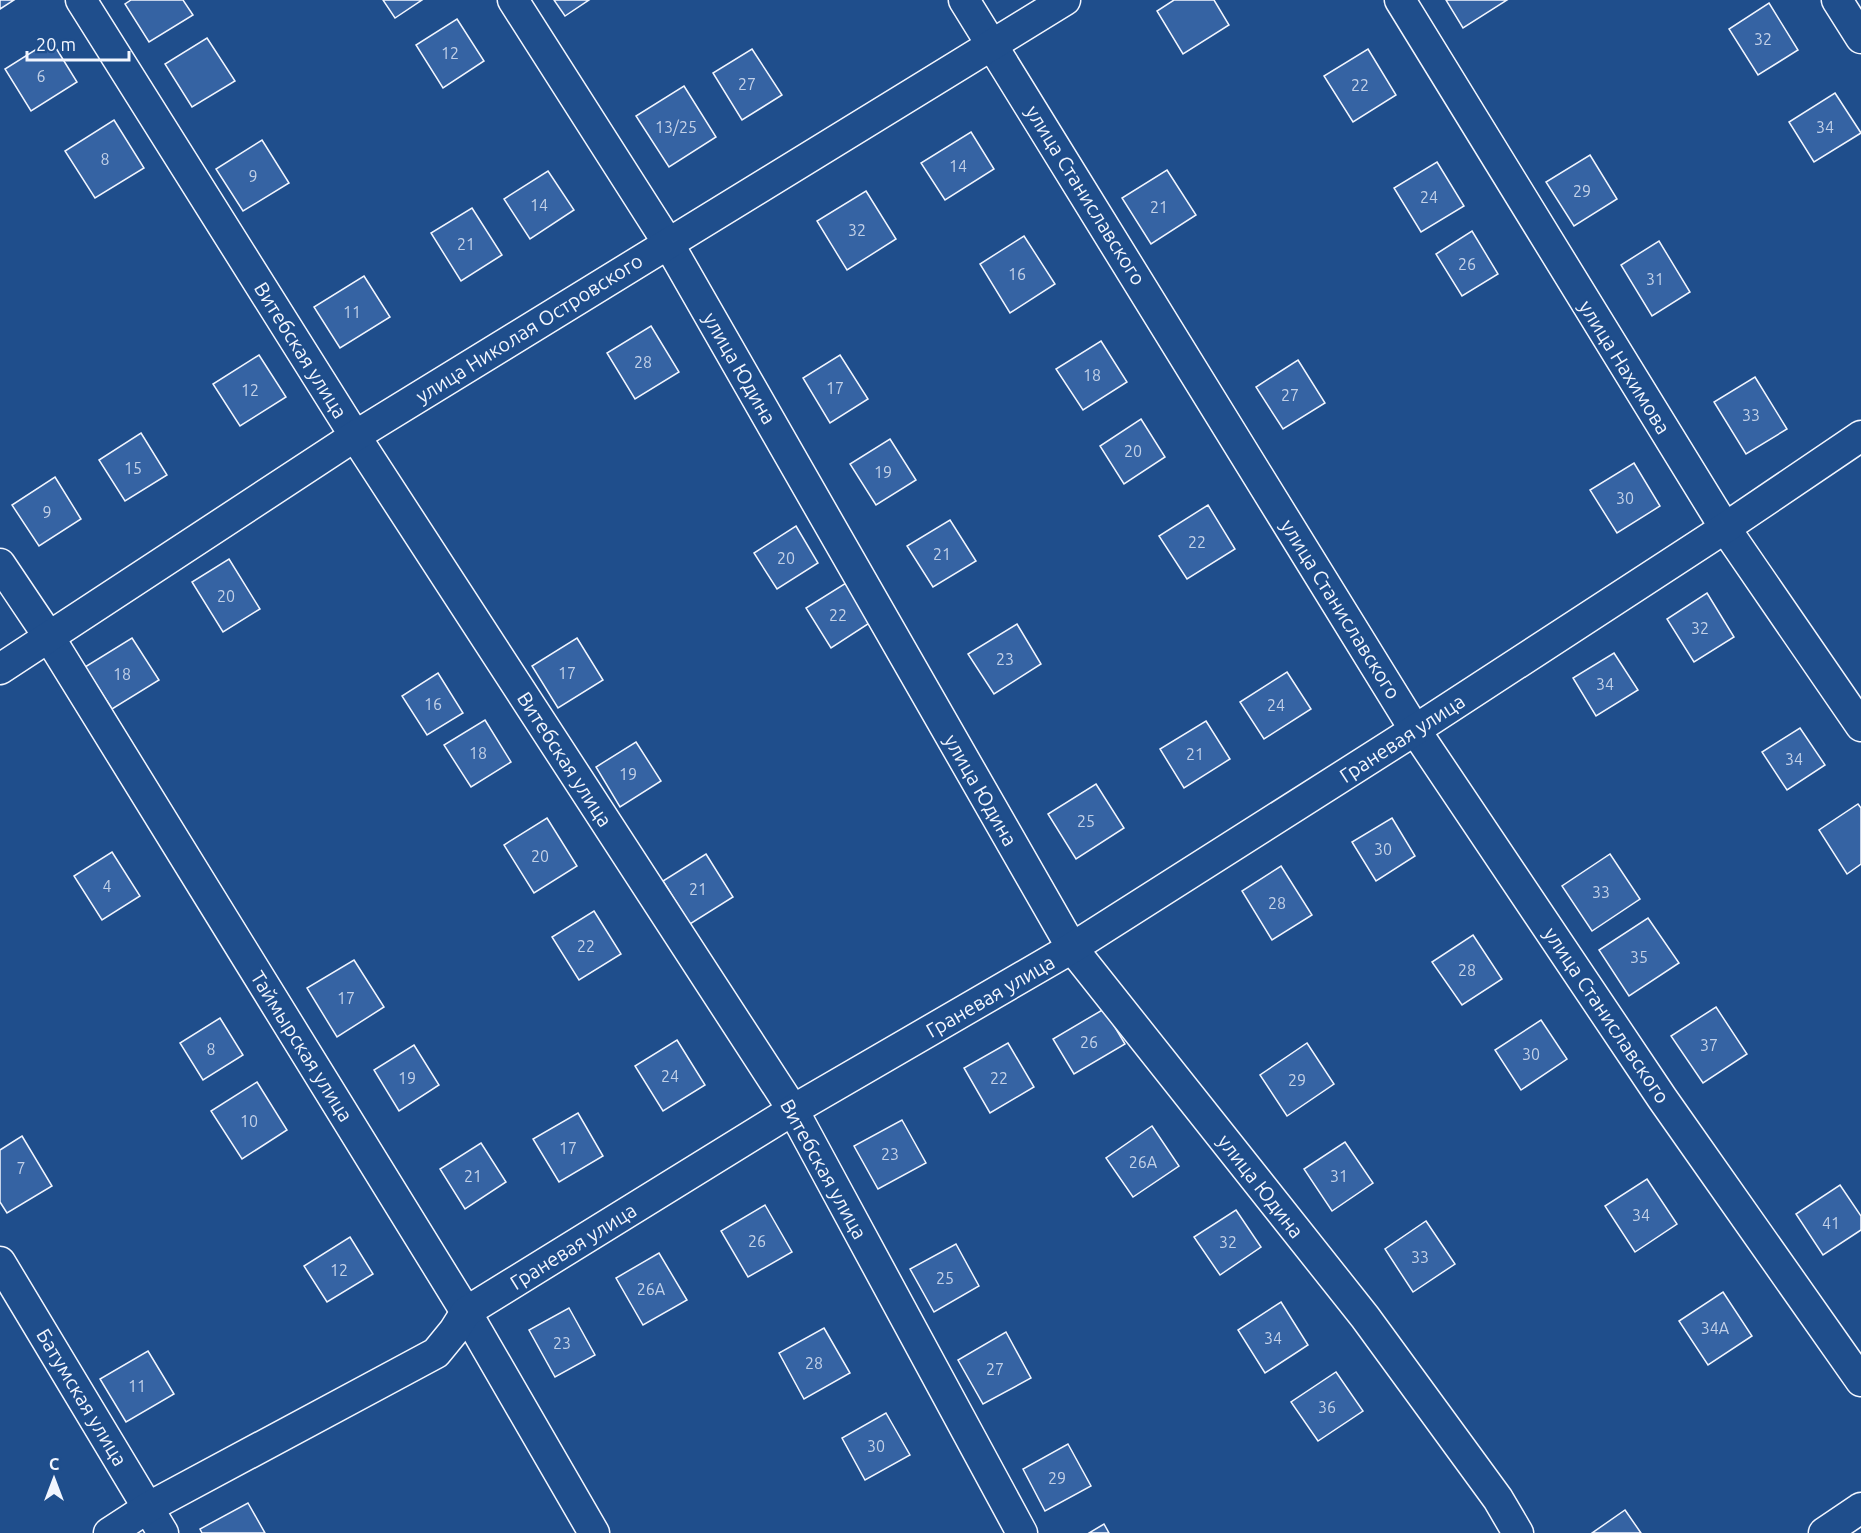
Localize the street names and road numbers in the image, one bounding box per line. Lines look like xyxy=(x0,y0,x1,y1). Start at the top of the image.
street label: улица Станиславского xyxy=(1021,101,1151,289)
street label: улица Николая Островского xyxy=(411,249,647,407)
street label: Витебская улица xyxy=(250,278,352,422)
street label: улица Нахимова xyxy=(1575,296,1675,438)
street label: улица Юдина xyxy=(699,308,781,428)
street label: улица Станиславского xyxy=(1276,515,1406,703)
street label: Витебская улица xyxy=(513,687,617,831)
street label: Граневая улица xyxy=(1335,689,1469,787)
street label: улица Юдина xyxy=(940,730,1022,850)
street label: улица Станиславского xyxy=(1540,923,1674,1107)
street label: Граневая улица xyxy=(922,950,1058,1042)
street label: Таймырская улица xyxy=(246,966,358,1126)
street label: Витебская улица xyxy=(776,1095,872,1243)
street label: улица Юдина xyxy=(1213,1130,1309,1242)
street label: Граневая улица xyxy=(506,1198,640,1294)
street label: Батумская улица xyxy=(32,1324,132,1470)

